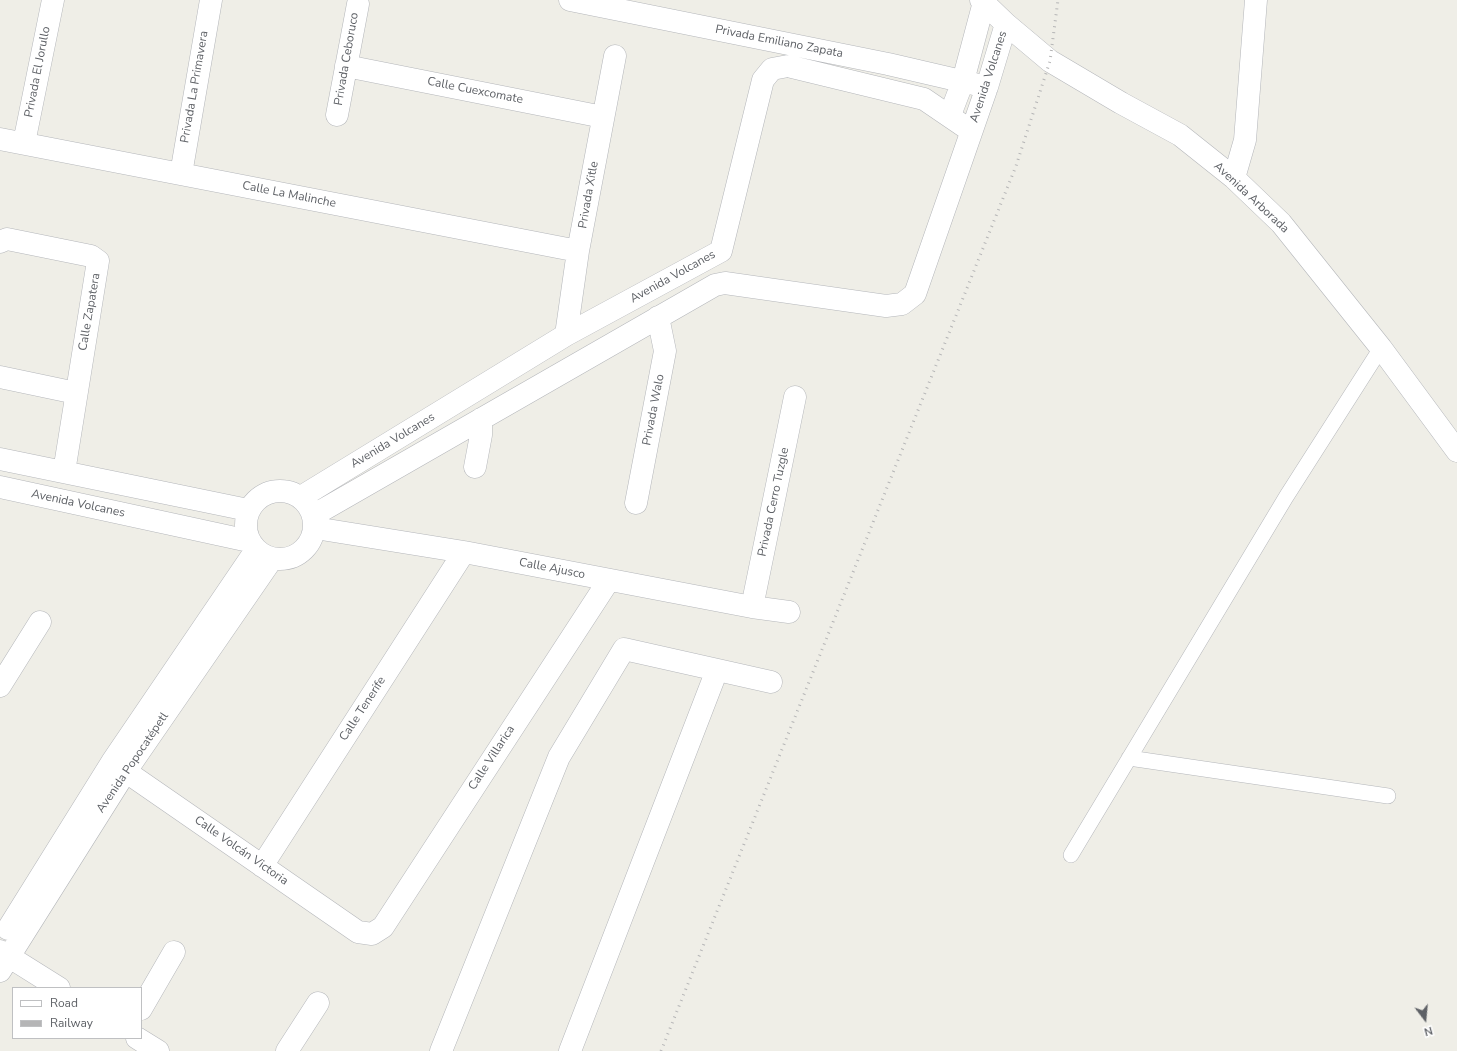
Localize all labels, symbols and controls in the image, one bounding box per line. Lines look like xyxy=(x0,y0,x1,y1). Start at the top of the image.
street label: Privada Ceboruco xyxy=(332,11,362,107)
street label: Privada Emiliano Zapata xyxy=(714,23,844,61)
street label: Privada El Jorullo xyxy=(22,25,54,119)
street label: Avenida Volcanes xyxy=(967,29,1011,125)
street label: Privada La Primavera xyxy=(178,30,212,144)
street label: Calle Cuexcomate xyxy=(426,75,524,107)
street label: Avenida Arborada xyxy=(1210,159,1292,237)
street label: Privada Xitle xyxy=(576,160,602,230)
street label: Calle La Malinche xyxy=(241,179,337,211)
street label: Avenida Volcanes xyxy=(628,248,718,306)
street label: Calle Zapatera xyxy=(76,272,104,352)
street label: Privada Walo xyxy=(640,373,668,447)
street label: Avenida Volcanes xyxy=(348,410,438,472)
street label: Privada Cerro Tuzgle xyxy=(755,446,793,558)
street label: Avenida Volcanes xyxy=(30,487,126,521)
street label: Calle Ajusco xyxy=(518,556,586,582)
street label: Calle Tenerife xyxy=(337,674,389,744)
street label: Avenida Popocatépetl xyxy=(94,710,172,816)
street label: Calle Villarica xyxy=(466,723,518,793)
street label: Calle Volcán Victoria xyxy=(191,813,291,889)
legend xyxy=(12,987,142,1039)
text: Road xyxy=(50,995,78,1011)
north arrow xyxy=(1405,999,1445,1039)
text: Railway xyxy=(50,1015,93,1031)
text: N xyxy=(1422,1023,1434,1039)

